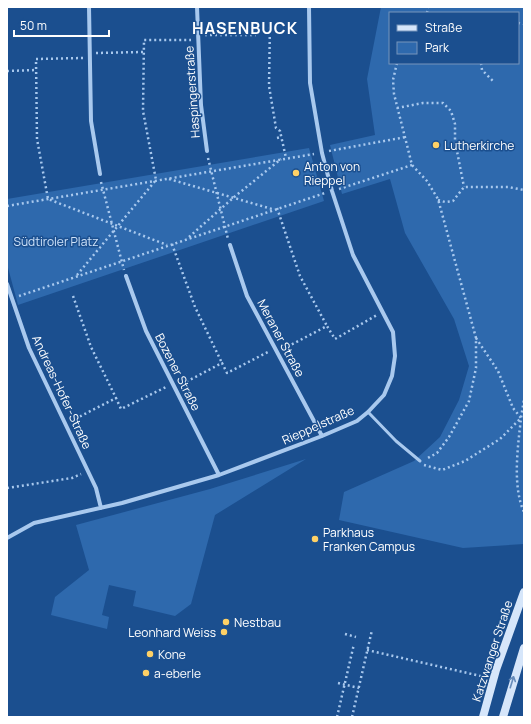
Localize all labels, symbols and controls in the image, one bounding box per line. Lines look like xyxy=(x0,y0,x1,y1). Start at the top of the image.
scale bar xyxy=(14,12,109,38)
legend xyxy=(389,12,519,64)
text: 50 m xyxy=(20,17,47,34)
district label: HASENBUCK xyxy=(192,17,298,39)
text: Straße xyxy=(425,19,462,36)
text: Park xyxy=(425,39,450,56)
street label: Haspingerstraße xyxy=(180,45,204,139)
place label: Lutherkirche xyxy=(444,137,514,154)
marker: Lutherkirche xyxy=(431,140,441,150)
place label: Anton von Rieppel xyxy=(304,158,360,189)
marker: Anton von Rieppel xyxy=(291,168,301,178)
park label: Südtiroler Platz xyxy=(14,233,98,250)
street label: Meraner Straße xyxy=(253,296,309,380)
street label: Bozener Straße xyxy=(151,330,205,414)
street label: Andreas-Hofer-Straße xyxy=(28,332,96,452)
street label: Rieppelstraße xyxy=(279,402,357,448)
place label: Parkhaus Franken Campus xyxy=(323,524,415,555)
marker: Parkhaus Franken Campus xyxy=(310,534,320,544)
street label: Katzwanger Straße xyxy=(468,598,516,704)
place label: Nestbau xyxy=(234,614,281,631)
marker: Nestbau xyxy=(221,617,231,627)
place label: Leonhard Weiss xyxy=(128,624,216,641)
marker: Leonhard Weiss xyxy=(219,627,229,637)
place label: Kone xyxy=(158,646,186,663)
marker: Kone xyxy=(145,649,155,659)
place label: a-eberle xyxy=(154,665,201,682)
marker: a-eberle xyxy=(141,668,151,678)
one-way arrow xyxy=(509,676,516,689)

